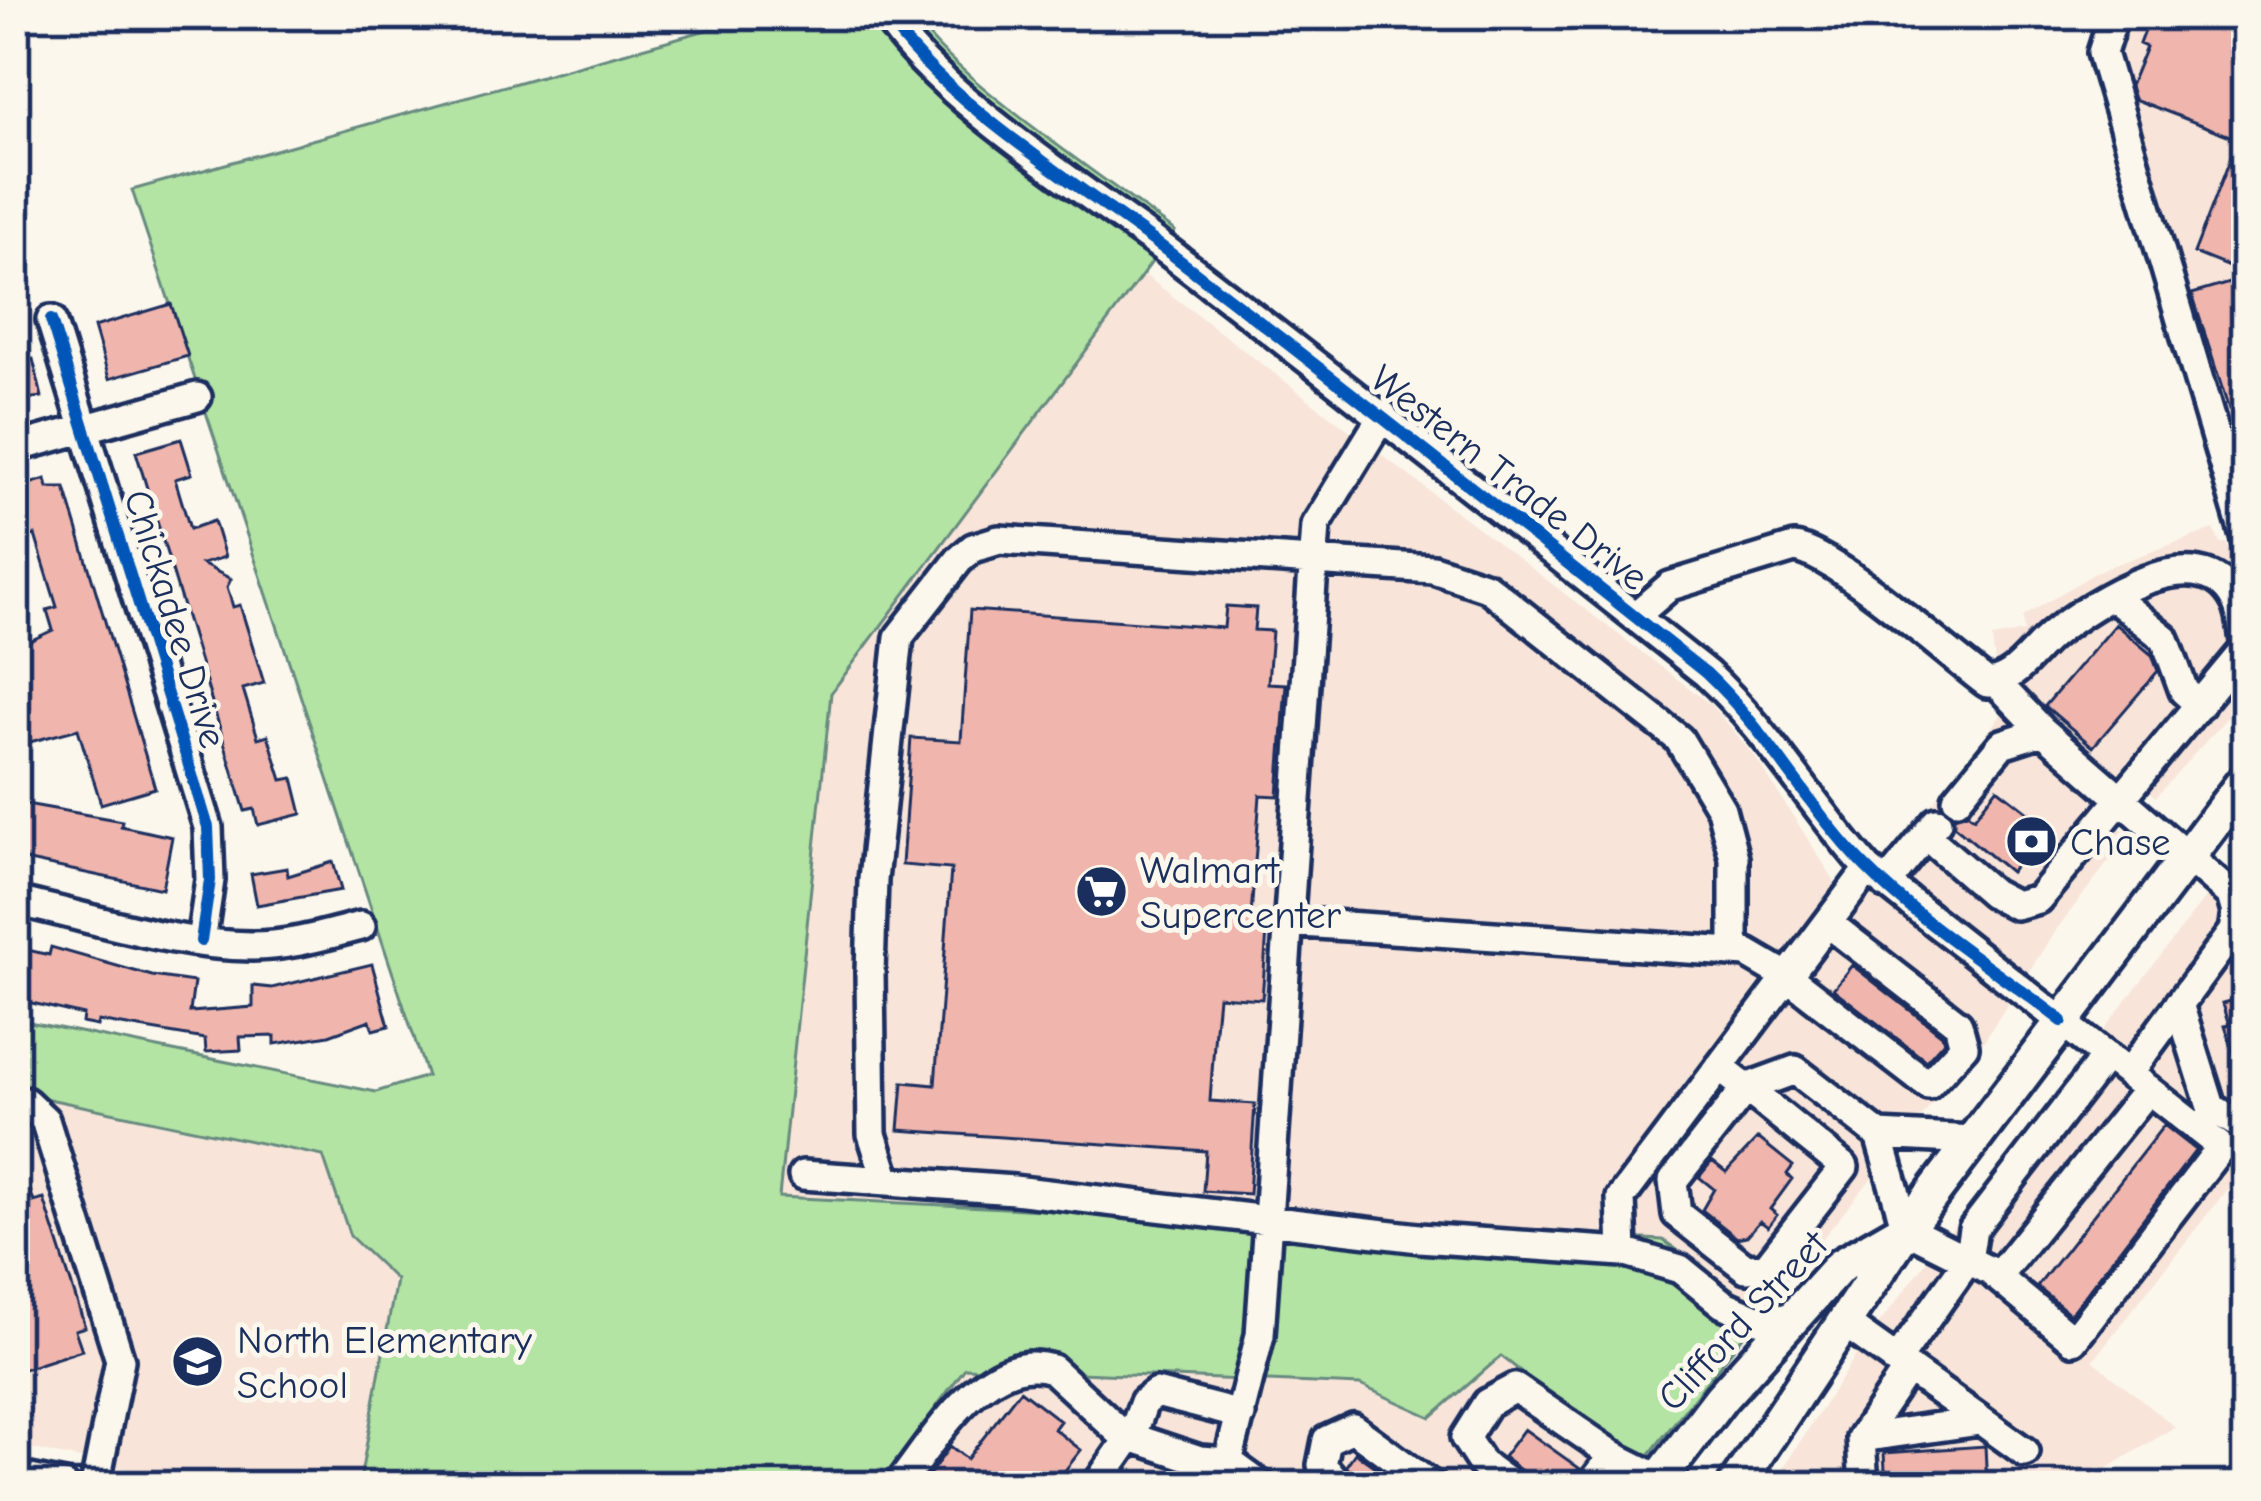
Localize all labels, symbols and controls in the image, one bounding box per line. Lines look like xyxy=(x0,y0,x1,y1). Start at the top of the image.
street label: Western Trade Drive xyxy=(1362,356,1656,600)
street label: Chickadee Drive xyxy=(114,485,236,753)
bank icon: Chase xyxy=(2003,814,2059,870)
place label: Chase xyxy=(2070,820,2171,865)
place label: Walmart Supercenter xyxy=(1140,848,1341,938)
supermarket icon: Walmart Supercenter xyxy=(1073,864,1129,920)
street label: Clifford Street xyxy=(1649,1221,1839,1420)
place label: North Elementary School xyxy=(237,1318,532,1408)
school or university icon: North Elementary School xyxy=(170,1334,226,1390)

